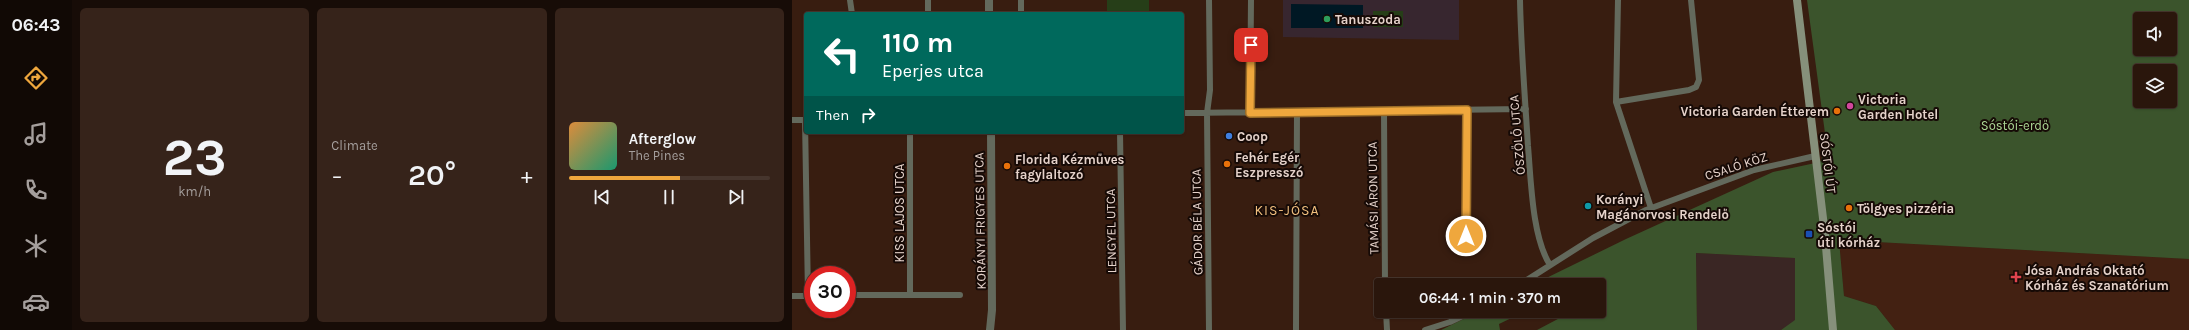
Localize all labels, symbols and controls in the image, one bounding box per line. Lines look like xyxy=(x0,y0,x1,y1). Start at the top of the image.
place label: Tanuszoda xyxy=(1335,12,1401,27)
map controls xyxy=(2133,12,2177,108)
button: sound xyxy=(2133,12,2177,56)
text: 06:43 xyxy=(11,14,61,36)
marker: Tanuszoda xyxy=(1322,14,1332,24)
text: 110 m xyxy=(882,26,953,59)
icon: left xyxy=(816,28,868,80)
pin xyxy=(1234,28,1268,62)
icon: arrive xyxy=(1240,34,1262,56)
text: Eperjes utca xyxy=(882,60,984,82)
icon: directions xyxy=(22,64,50,92)
button: layers xyxy=(2133,64,2177,108)
place label: Victoria Garden Hotel xyxy=(1858,92,1938,122)
street label: ÓSZŐLŐ UTCA xyxy=(1505,94,1528,176)
marker: Victoria Garden Hotel xyxy=(1845,101,1855,111)
place label: Victoria Garden Étterem xyxy=(1680,102,1829,119)
icon: right xyxy=(857,104,879,126)
text: Then xyxy=(816,106,849,124)
marker: Victoria Garden Étterem xyxy=(1832,106,1842,116)
park label: Sóstói-erdő xyxy=(1981,118,2049,133)
icon: music xyxy=(22,120,50,148)
text: 23 xyxy=(163,127,227,188)
place label: Coop xyxy=(1237,129,1268,144)
text: Afterglow xyxy=(629,130,696,148)
marker: Coop xyxy=(1224,131,1234,141)
street label: SÓSTÓI ÚT xyxy=(1817,132,1841,195)
text: Climate xyxy=(331,138,378,153)
street label: TAMÁSI ÁRON UTCA xyxy=(1363,141,1381,255)
text: The Pines xyxy=(629,148,685,163)
street label: CSALÓ KÖZ xyxy=(1703,148,1769,183)
place label: Fehér Egér Eszpresszó xyxy=(1235,150,1303,180)
street label: KORÁNYI FRIGYES UTCA xyxy=(969,152,989,290)
place label: Florida Kézműves fagylaltozó xyxy=(1015,152,1125,182)
text: 20° xyxy=(408,157,456,193)
marker: Fehér Egér Eszpresszó xyxy=(1222,159,1232,169)
marker: Florida Kézműves fagylaltozó xyxy=(1002,161,1012,171)
text: − xyxy=(331,163,343,189)
text: + xyxy=(521,163,533,189)
street label: KISS LAJOS UTCA xyxy=(892,163,907,262)
street label: GÁDOR BÉLA UTCA xyxy=(1187,168,1205,275)
icon: phone xyxy=(22,176,50,204)
text: km/h xyxy=(178,184,211,199)
icon: previous xyxy=(591,186,613,208)
icon: pause xyxy=(658,186,680,208)
icon: next xyxy=(725,186,747,208)
street label: LENGYEL UTCA xyxy=(1103,188,1119,273)
place label: Korányi Magánorvosi Rendelő xyxy=(1596,192,1729,222)
marker: Korányi Magánorvosi Rendelő xyxy=(1583,201,1593,211)
place label: Tölgyes pizzéria xyxy=(1857,201,1954,216)
district label: KIS-JÓSA xyxy=(1255,202,1319,219)
marker: Tölgyes pizzéria xyxy=(1844,203,1854,213)
position arrow xyxy=(1445,215,1487,257)
place label: Sóstói úti kórház xyxy=(1817,220,1880,250)
marker: Sóstói úti kórház xyxy=(1804,229,1814,239)
icon: climate xyxy=(22,232,50,260)
place label: Jósa András Oktató Kórház és Szanatórium xyxy=(2025,263,2169,293)
speed limit sign: 30 xyxy=(804,266,856,318)
marker: Jósa András Oktató Kórház és Szanatórium xyxy=(2010,271,2022,283)
icon: car xyxy=(22,288,50,316)
text: 06:44 · 1 min · 370 m xyxy=(1419,289,1561,307)

